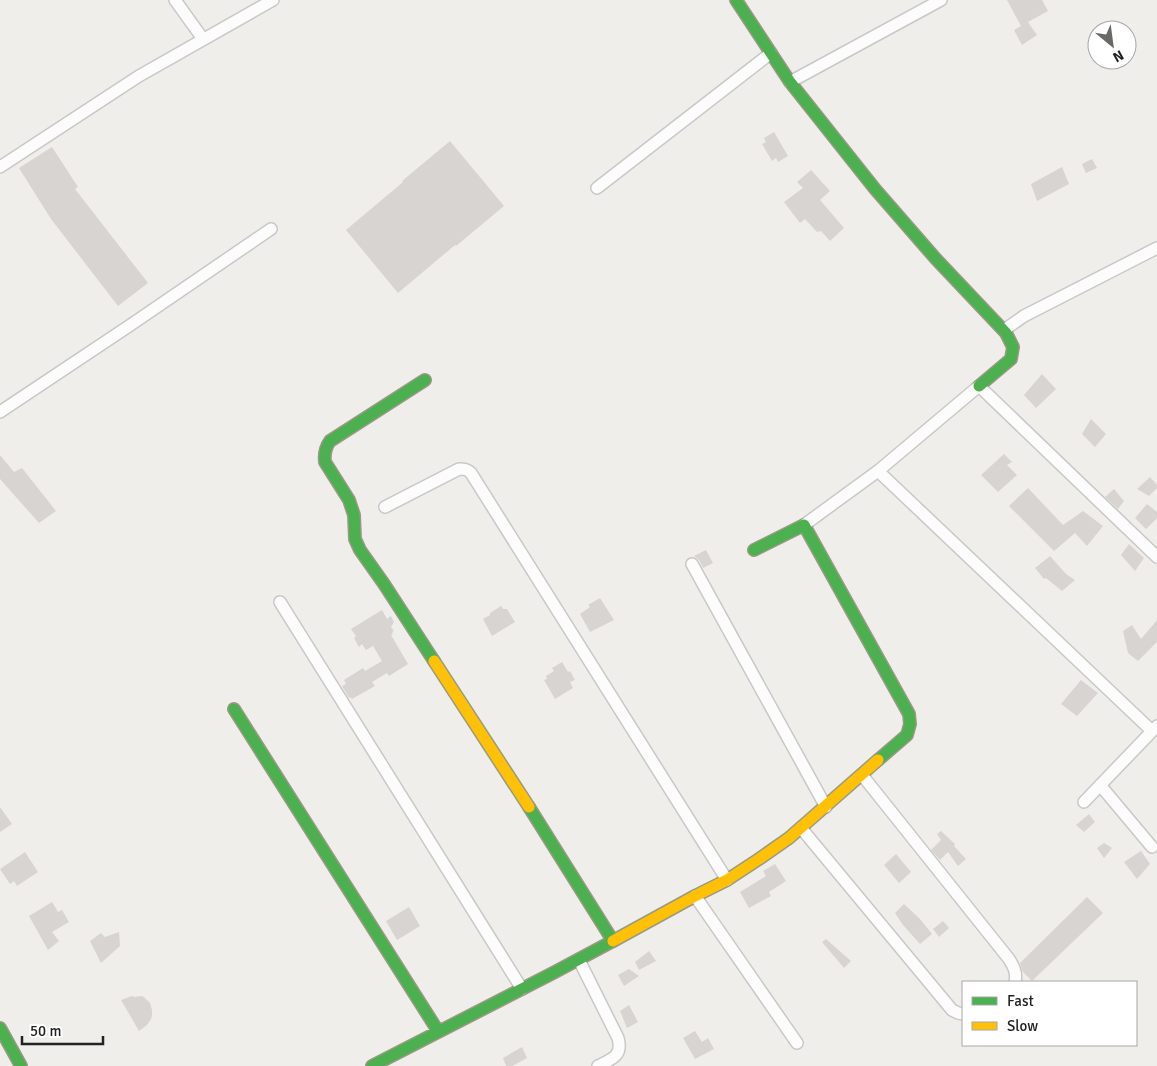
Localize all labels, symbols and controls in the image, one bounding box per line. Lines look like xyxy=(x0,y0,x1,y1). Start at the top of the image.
north arrow xyxy=(1087,20,1137,70)
text: N xyxy=(1110,46,1126,66)
legend xyxy=(962,981,1137,1046)
text: Fast xyxy=(1007,992,1034,1010)
scale bar xyxy=(22,1014,104,1046)
text: Slow xyxy=(1007,1017,1038,1035)
text: 50 m xyxy=(30,1022,61,1040)

